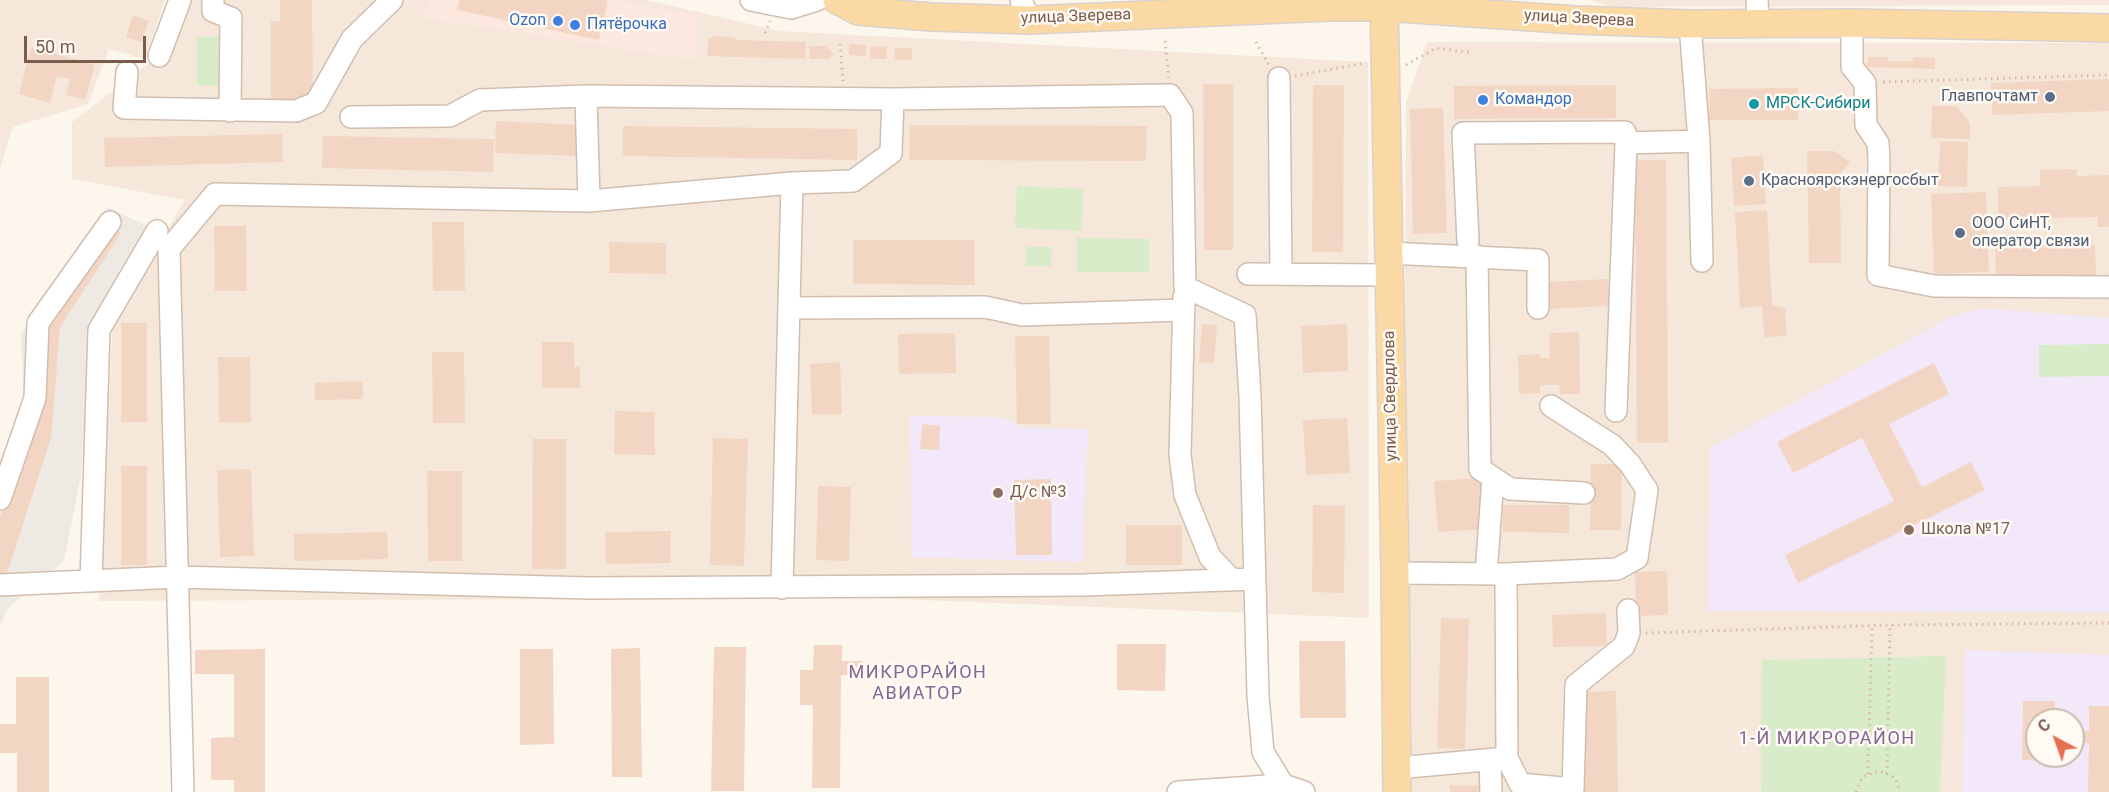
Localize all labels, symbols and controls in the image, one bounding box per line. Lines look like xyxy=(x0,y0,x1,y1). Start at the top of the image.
street label: улица Зверева xyxy=(1021,5,1131,29)
street label: улица Зверева xyxy=(1523,7,1635,31)
place label: Ozon xyxy=(509,11,546,31)
marker: Ozon xyxy=(551,14,565,28)
place label: Пятёрочка xyxy=(587,15,667,35)
marker: Пятёрочка xyxy=(568,18,582,32)
scale bar xyxy=(27,24,148,62)
text: 50 m xyxy=(35,36,75,57)
place label: Главпочтамт xyxy=(1941,87,2038,107)
place label: Командор xyxy=(1495,90,1572,110)
marker: Главпочтамт xyxy=(2043,90,2057,104)
marker: Командор xyxy=(1476,93,1490,107)
place label: МРСК-Сибири xyxy=(1766,94,1870,114)
marker: МРСК-Сибири xyxy=(1747,97,1761,111)
place label: Красноярскэнергосбыт xyxy=(1761,171,1939,191)
marker: Красноярскэнергосбыт xyxy=(1742,174,1756,188)
place label: ООО СиНТ, оператор связи xyxy=(1972,214,2090,252)
marker: ООО СиНТ, оператор связи xyxy=(1953,226,1967,240)
street label: улица Свердлова xyxy=(1380,331,1402,461)
place label: Д/с №3 xyxy=(1010,483,1066,503)
marker: Д/с №3 xyxy=(991,486,1005,500)
place label: Школа №17 xyxy=(1921,520,2010,540)
marker: Школа №17 xyxy=(1902,523,1916,537)
district label: МИКРОРАЙОН АВИАТОР xyxy=(849,662,987,704)
north arrow xyxy=(2025,708,2085,768)
text: С xyxy=(2034,715,2054,736)
district label: 1-Й МИКРОРАЙОН xyxy=(1738,728,1916,750)

